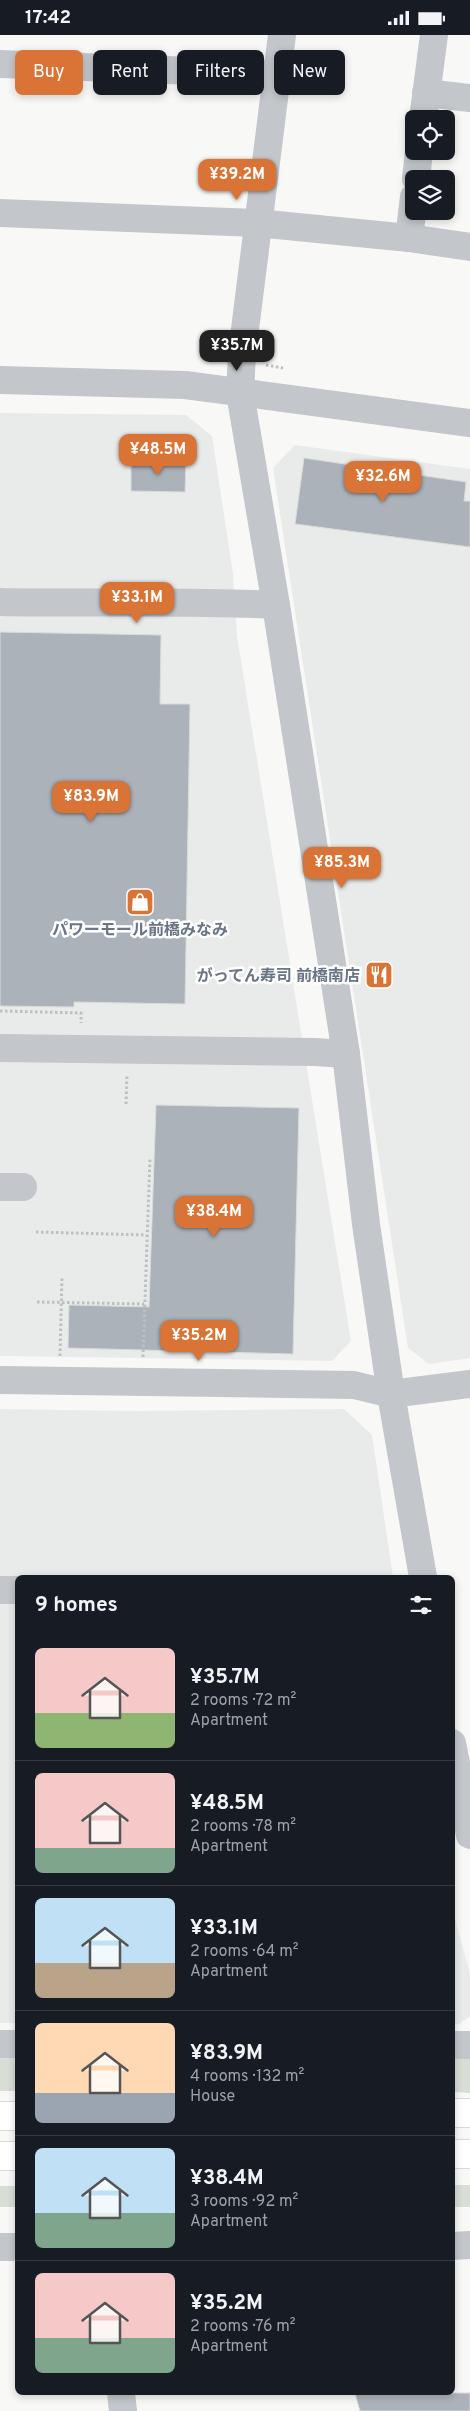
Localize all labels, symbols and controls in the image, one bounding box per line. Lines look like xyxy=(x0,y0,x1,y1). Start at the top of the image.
text: 17:42 xyxy=(25,6,71,30)
chip: Buy xyxy=(15,50,83,95)
chip: Rent xyxy=(93,50,167,95)
chip: Filters xyxy=(177,50,264,95)
chip: New xyxy=(274,50,345,95)
map controls xyxy=(405,110,455,220)
button: locate xyxy=(405,110,455,160)
pin: ¥39.2M xyxy=(196,159,278,201)
text: ¥39.2M xyxy=(209,165,265,185)
button: layers xyxy=(405,170,455,220)
pin: ¥35.7M xyxy=(196,329,278,372)
text: ¥35.7M xyxy=(210,336,264,356)
pin: ¥48.5M xyxy=(117,433,199,476)
text: ¥48.5M xyxy=(130,440,186,460)
pin: ¥32.6M xyxy=(342,461,424,503)
text: ¥32.6M xyxy=(355,467,411,487)
pin: ¥33.1M xyxy=(96,581,178,624)
text: ¥33.1M xyxy=(111,588,163,608)
pin: ¥83.9M xyxy=(50,781,132,823)
text: ¥83.9M xyxy=(63,787,119,807)
pin: ¥85.3M xyxy=(301,847,383,889)
text: ¥85.3M xyxy=(314,853,370,873)
shop icon: パワーモール前橋みなみ xyxy=(125,887,155,917)
place label: パワーモール前橋みなみ xyxy=(52,921,228,941)
restaurant icon: がってん寿司 前橋南店 xyxy=(364,960,394,990)
place label: がってん寿司 前橋南店 xyxy=(197,967,360,987)
pin: ¥38.4M xyxy=(173,1195,255,1238)
text: ¥38.4M xyxy=(186,1202,242,1222)
pin: ¥35.2M xyxy=(158,1319,240,1362)
text: ¥35.2M xyxy=(171,1326,227,1346)
icon: filters xyxy=(407,1591,435,1619)
text: 9 homes xyxy=(35,1592,118,1619)
text: ¥35.7M xyxy=(190,1664,260,1691)
icon: home xyxy=(75,1668,135,1728)
text: 2 rooms · 72 m² xyxy=(190,1691,296,1711)
text: Apartment xyxy=(190,1711,268,1731)
text: ¥48.5M xyxy=(190,1790,264,1817)
icon: home xyxy=(75,1793,135,1853)
text: 2 rooms · 78 m² xyxy=(190,1817,296,1837)
text: Apartment xyxy=(190,1837,268,1857)
text: ¥33.1M xyxy=(190,1915,258,1942)
icon: home xyxy=(75,1918,135,1978)
text: 2 rooms · 64 m² xyxy=(190,1942,299,1962)
text: Apartment xyxy=(190,1962,268,1982)
text: ¥83.9M xyxy=(190,2040,263,2067)
icon: home xyxy=(75,2043,135,2103)
text: 4 rooms · 132 m² xyxy=(190,2067,304,2087)
text: House xyxy=(190,2087,235,2107)
text: ¥38.4M xyxy=(190,2165,264,2192)
icon: home xyxy=(75,2168,135,2228)
text: 3 rooms · 92 m² xyxy=(190,2192,298,2212)
text: Apartment xyxy=(190,2212,268,2232)
text: ¥35.2M xyxy=(190,2290,263,2317)
icon: home xyxy=(75,2293,135,2353)
text: 2 rooms · 76 m² xyxy=(190,2317,296,2337)
text: Apartment xyxy=(190,2337,268,2357)

